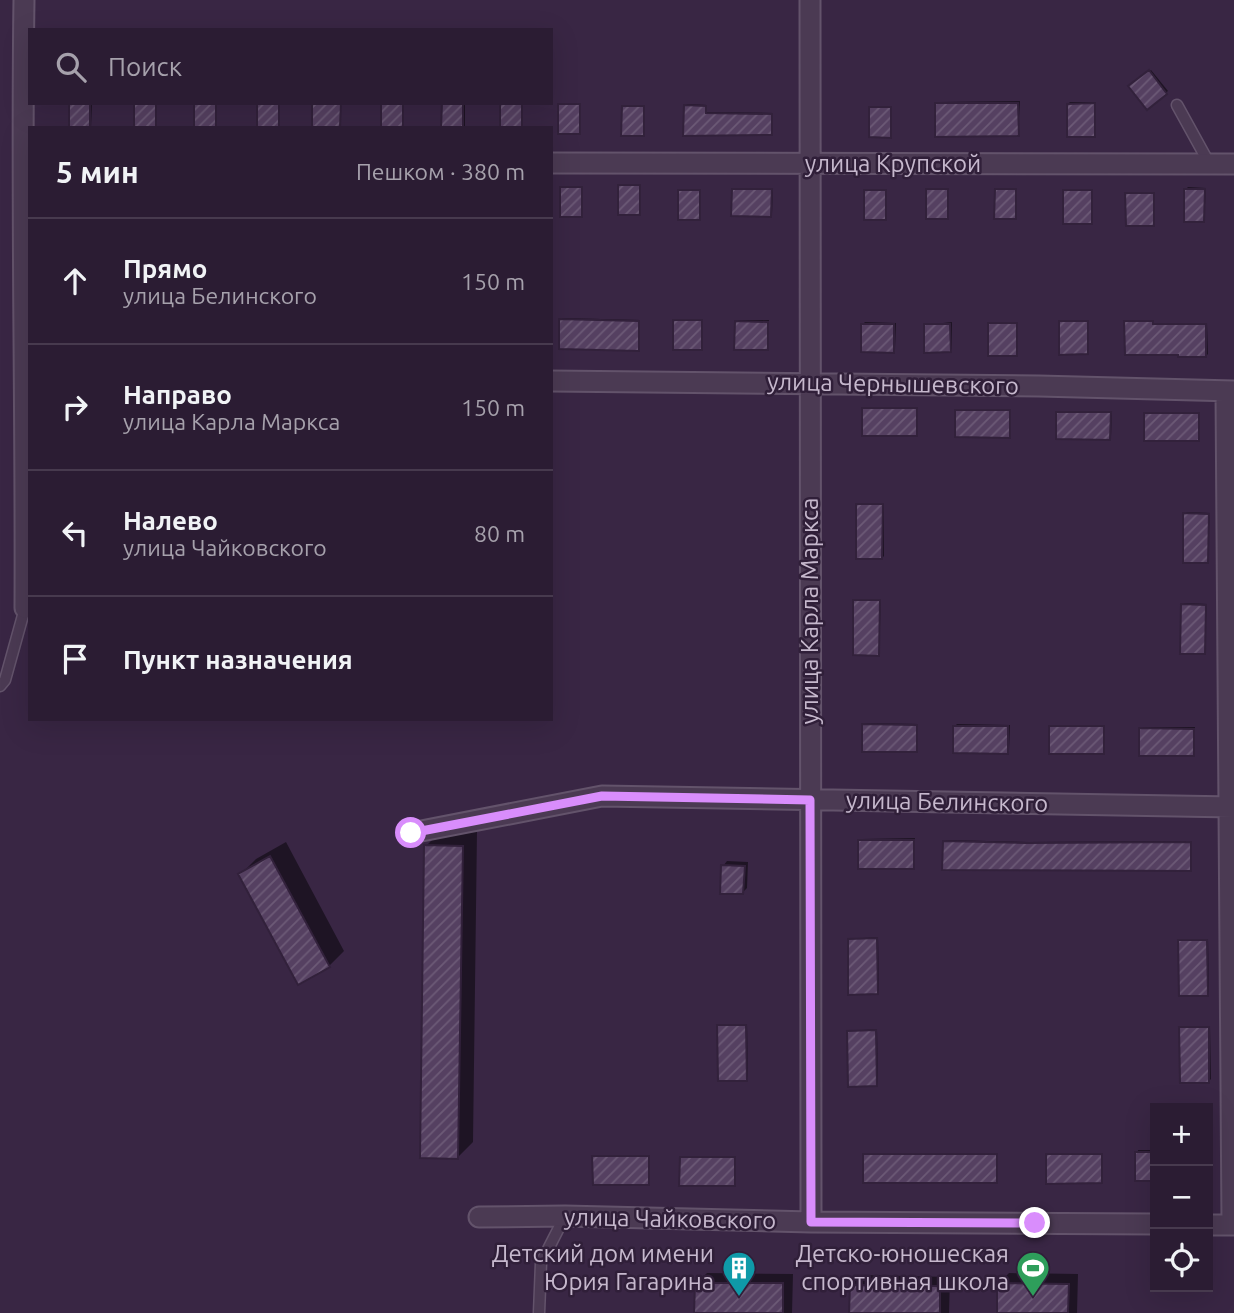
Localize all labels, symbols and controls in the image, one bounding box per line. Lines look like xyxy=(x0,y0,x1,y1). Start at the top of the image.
search box xyxy=(28,28,553,105)
icon: search xyxy=(52,48,90,86)
text: Поиск xyxy=(108,52,182,81)
street label: улица Крупской xyxy=(805,150,981,177)
text: 5 мин xyxy=(56,155,139,189)
text: Пешком · 380 m xyxy=(356,159,525,184)
text: Прямо xyxy=(123,254,207,283)
icon: ahead xyxy=(56,262,94,300)
text: 150 m xyxy=(461,269,525,294)
text: улица Белинского xyxy=(123,283,317,308)
street label: улица Чернышевского xyxy=(767,368,1019,399)
text: Направо xyxy=(123,380,232,409)
icon: right xyxy=(56,388,94,426)
text: 150 m xyxy=(461,395,525,420)
text: улица Карла Маркса xyxy=(123,409,340,434)
street label: улица Карла Маркса xyxy=(796,498,823,724)
text: Налево xyxy=(123,506,218,535)
icon: left xyxy=(56,514,94,552)
text: 80 m xyxy=(474,521,525,546)
text: улица Чайковского xyxy=(123,535,327,560)
icon: arrive xyxy=(56,640,94,678)
text: Пункт назначения xyxy=(123,645,353,674)
street label: улица Белинского xyxy=(846,786,1048,817)
route start xyxy=(395,817,426,848)
map controls xyxy=(1150,1103,1213,1292)
button: + xyxy=(1150,1103,1213,1166)
button: − xyxy=(1150,1166,1213,1229)
street label: улица Чайковского xyxy=(564,1203,776,1234)
route end xyxy=(1019,1207,1050,1238)
button: locate xyxy=(1150,1229,1213,1292)
place label: Детский дом имени Юрия Гагарина xyxy=(492,1240,714,1295)
place label: Детско-юношеская спортивная школа xyxy=(795,1240,1009,1295)
building icon: Детский дом имени Юрия Гагарина xyxy=(720,1249,758,1298)
sports icon: Детско-юношеская спортивная школа xyxy=(1014,1249,1052,1298)

